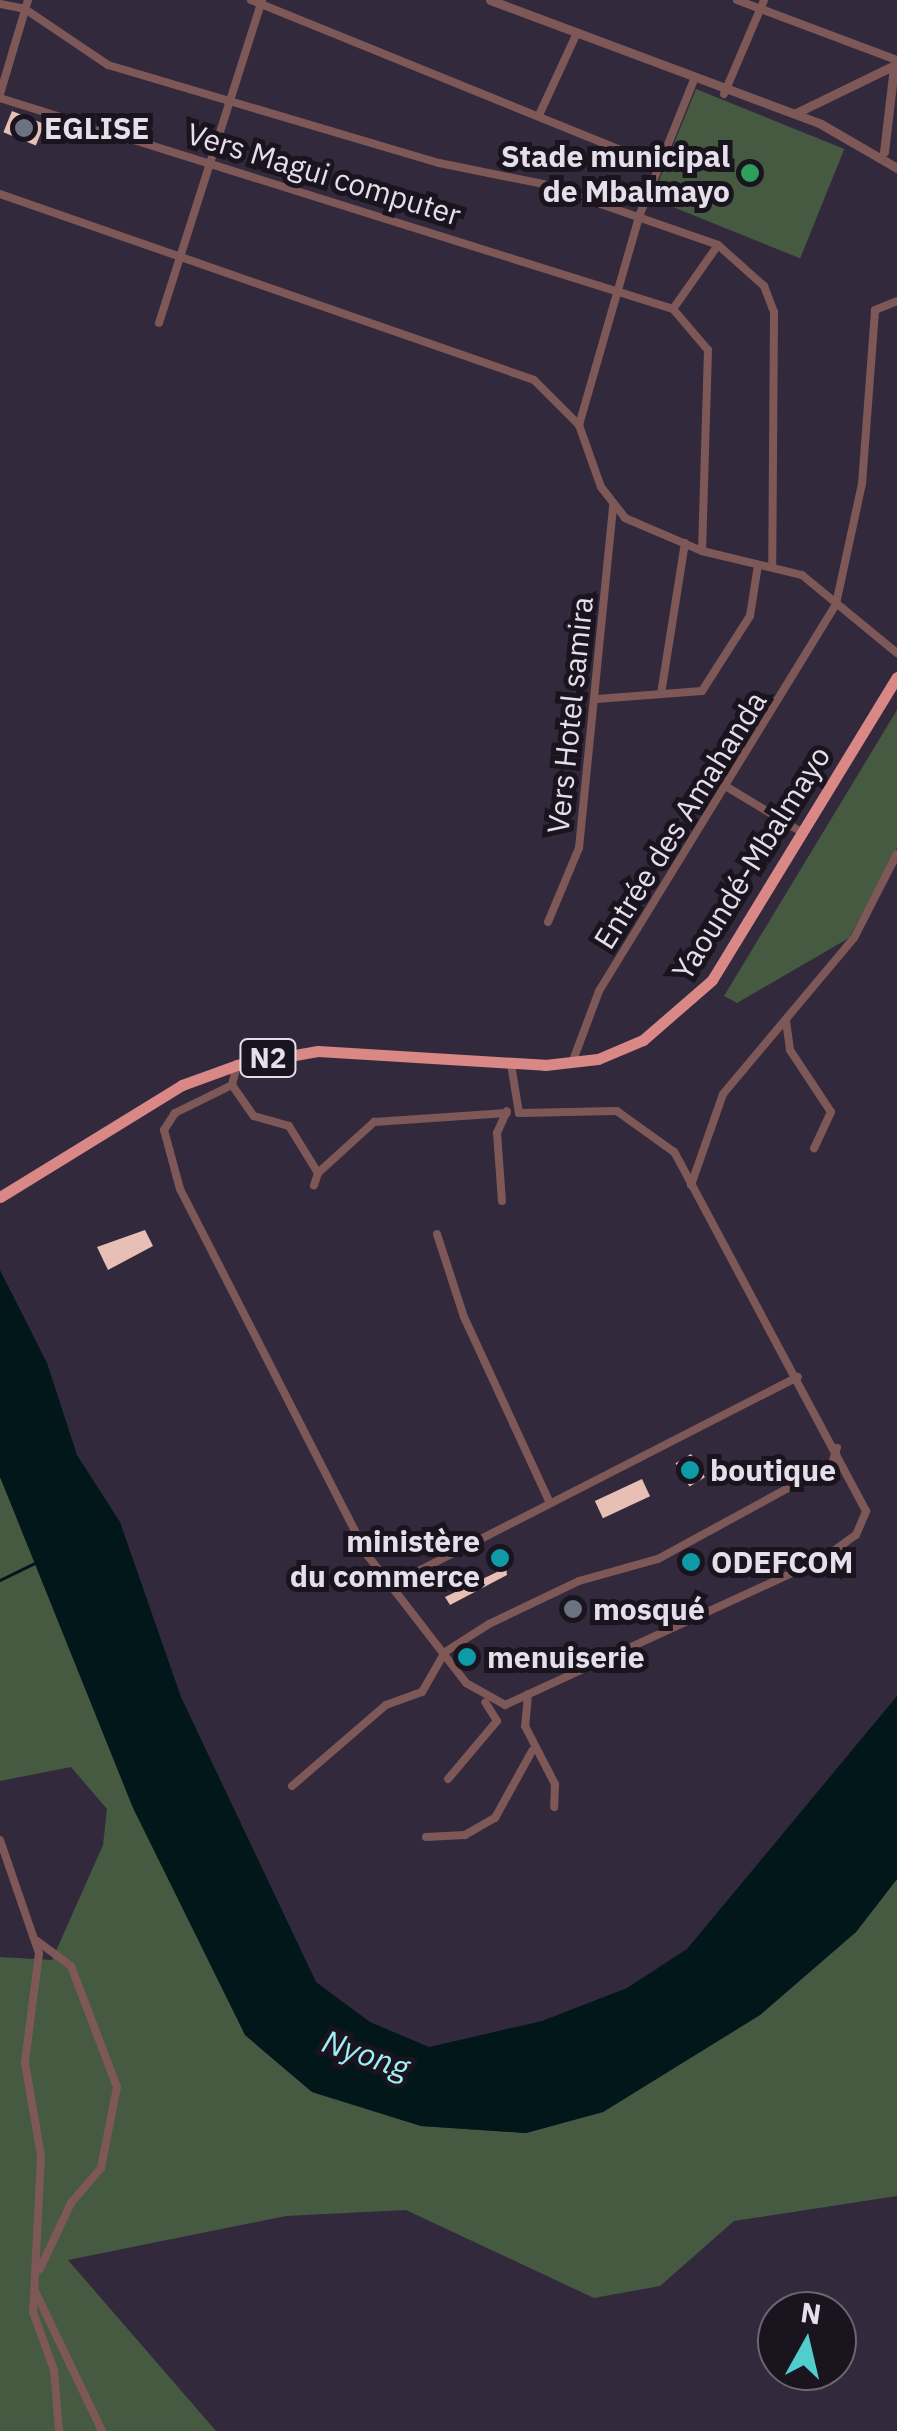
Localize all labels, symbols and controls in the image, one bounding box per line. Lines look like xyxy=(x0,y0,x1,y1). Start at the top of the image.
place label: EGLISE xyxy=(44,110,150,146)
street label: Vers Magui computer xyxy=(183,115,465,233)
marker: EGLISE xyxy=(13,117,35,139)
place label: Stade municipal de Mbalmayo xyxy=(501,138,730,208)
marker: Stade municipal de Mbalmayo xyxy=(739,162,761,184)
street label: Vers Hotel samira xyxy=(540,595,600,835)
street label: Entrée des Amahanda xyxy=(586,685,774,955)
street label: Yaoundé-Mbalmayo xyxy=(664,739,838,987)
road number: N2 xyxy=(238,1035,298,1081)
place label: boutique xyxy=(710,1452,836,1488)
marker: boutique xyxy=(679,1459,701,1481)
place label: ministère du commerce xyxy=(290,1523,480,1594)
place label: ODEFCOM xyxy=(711,1544,853,1580)
marker: ministère du commerce xyxy=(489,1547,511,1569)
marker: ODEFCOM xyxy=(680,1551,702,1573)
place label: mosqué xyxy=(593,1591,705,1627)
marker: mosqué xyxy=(562,1598,584,1620)
place label: menuiserie xyxy=(487,1639,645,1675)
marker: menuiserie xyxy=(456,1646,478,1668)
water label: Nyong xyxy=(318,2021,414,2087)
north arrow xyxy=(757,2291,857,2391)
text: N xyxy=(798,2293,824,2333)

